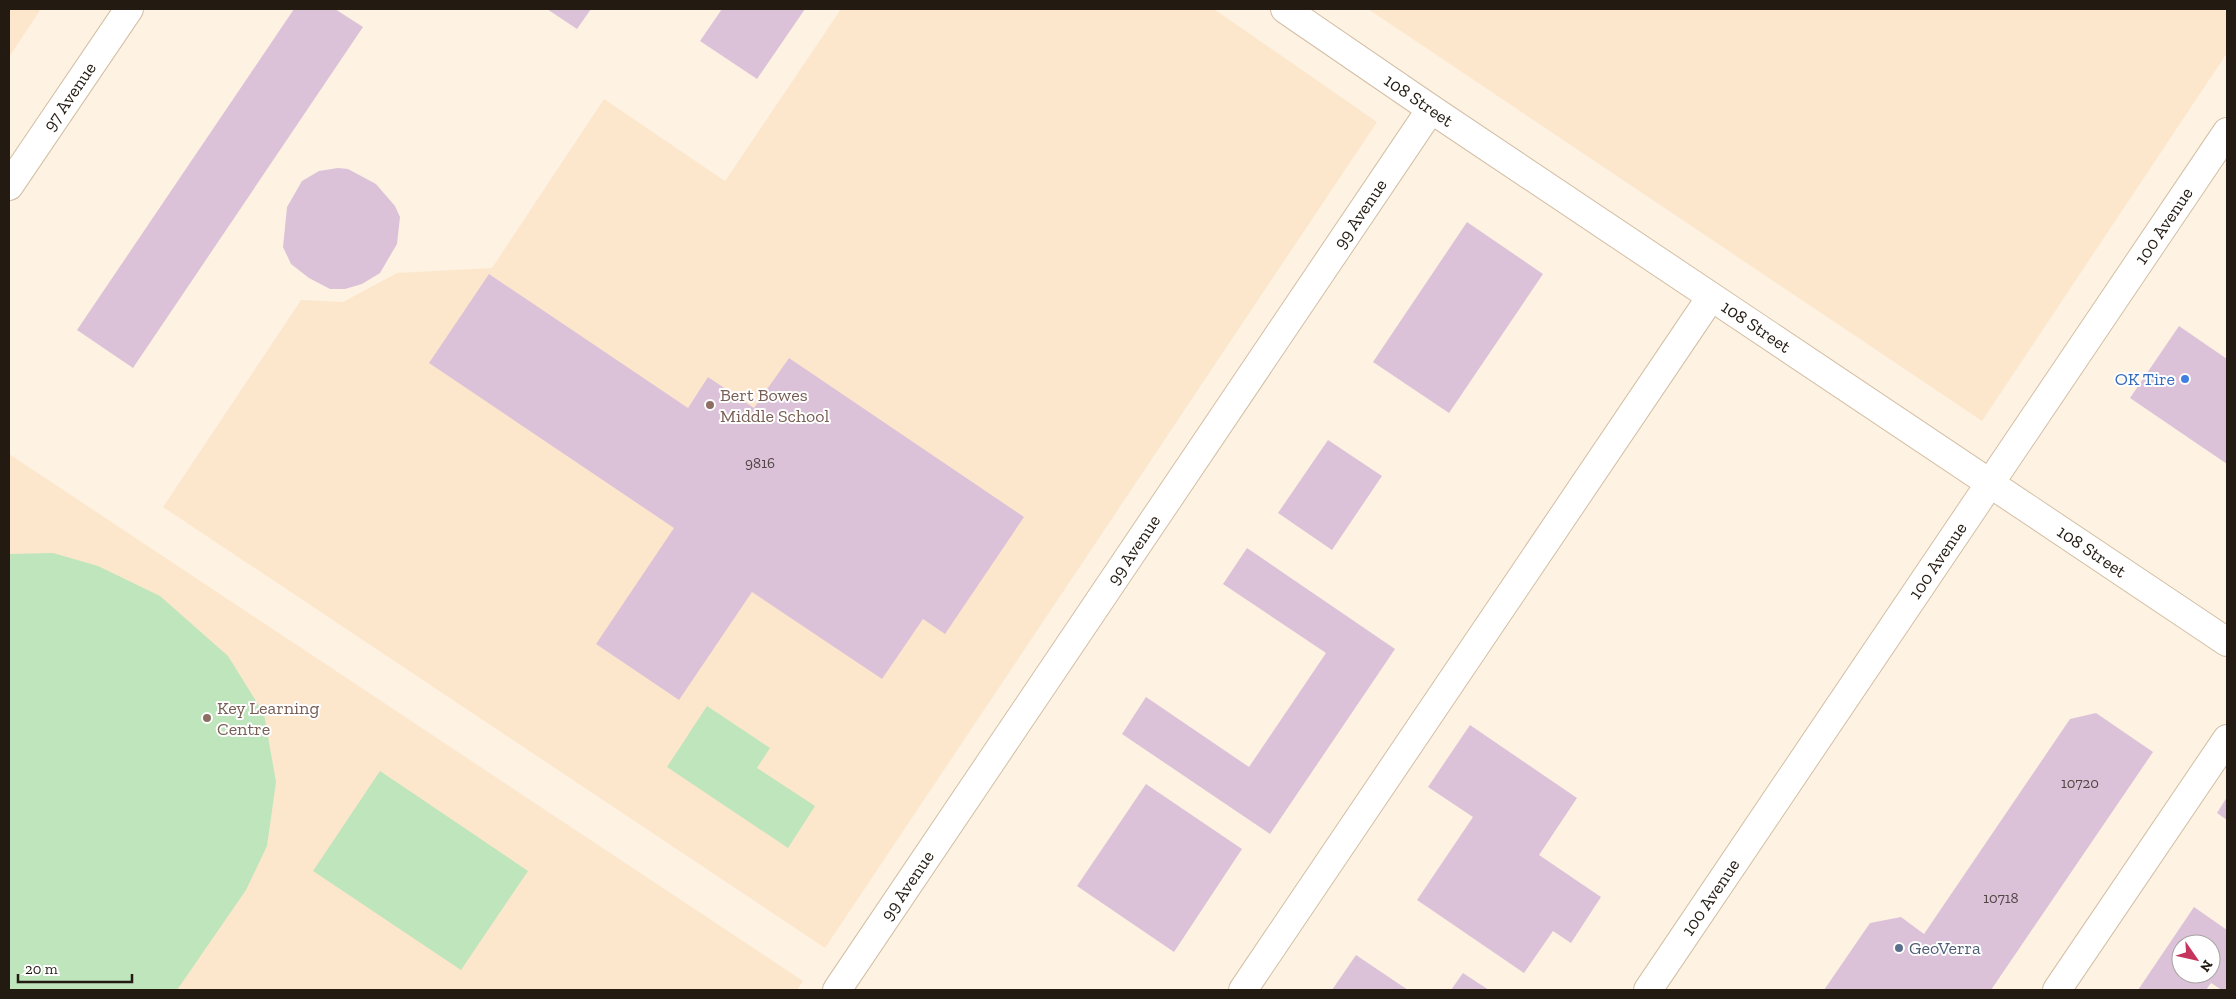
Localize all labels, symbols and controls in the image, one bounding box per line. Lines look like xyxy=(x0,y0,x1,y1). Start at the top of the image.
street label: 97 Avenue xyxy=(38,58,101,135)
street label: 108 Street xyxy=(1380,69,1458,132)
street label: 99 Avenue xyxy=(1329,175,1392,253)
street label: 100 Avenue xyxy=(2130,183,2198,268)
street label: 108 Street xyxy=(1717,296,1795,358)
place label: OK Tire xyxy=(2115,368,2175,390)
marker: OK Tire xyxy=(2179,373,2191,385)
place label: Bert Bowes Middle School xyxy=(720,384,829,427)
marker: Bert Bowes Middle School xyxy=(704,399,716,411)
house number: 9816 xyxy=(745,454,775,472)
street label: 99 Avenue xyxy=(1102,511,1165,589)
street label: 100 Avenue xyxy=(1904,518,1972,603)
street label: 108 Street xyxy=(2053,520,2131,583)
place label: Key Learning Centre xyxy=(217,697,319,740)
marker: Key Learning Centre xyxy=(201,712,213,724)
house number: 10720 xyxy=(2061,774,2099,792)
street label: 99 Avenue xyxy=(876,846,939,925)
street label: 100 Avenue xyxy=(1677,854,1744,940)
house number: 10718 xyxy=(1983,889,2019,907)
north arrow xyxy=(2171,934,2221,984)
place label: GeoVerra xyxy=(1909,937,1981,959)
marker: GeoVerra xyxy=(1893,942,1905,954)
scale bar xyxy=(18,952,131,984)
text: N xyxy=(2196,957,2216,975)
text: 20 m xyxy=(25,960,58,978)

